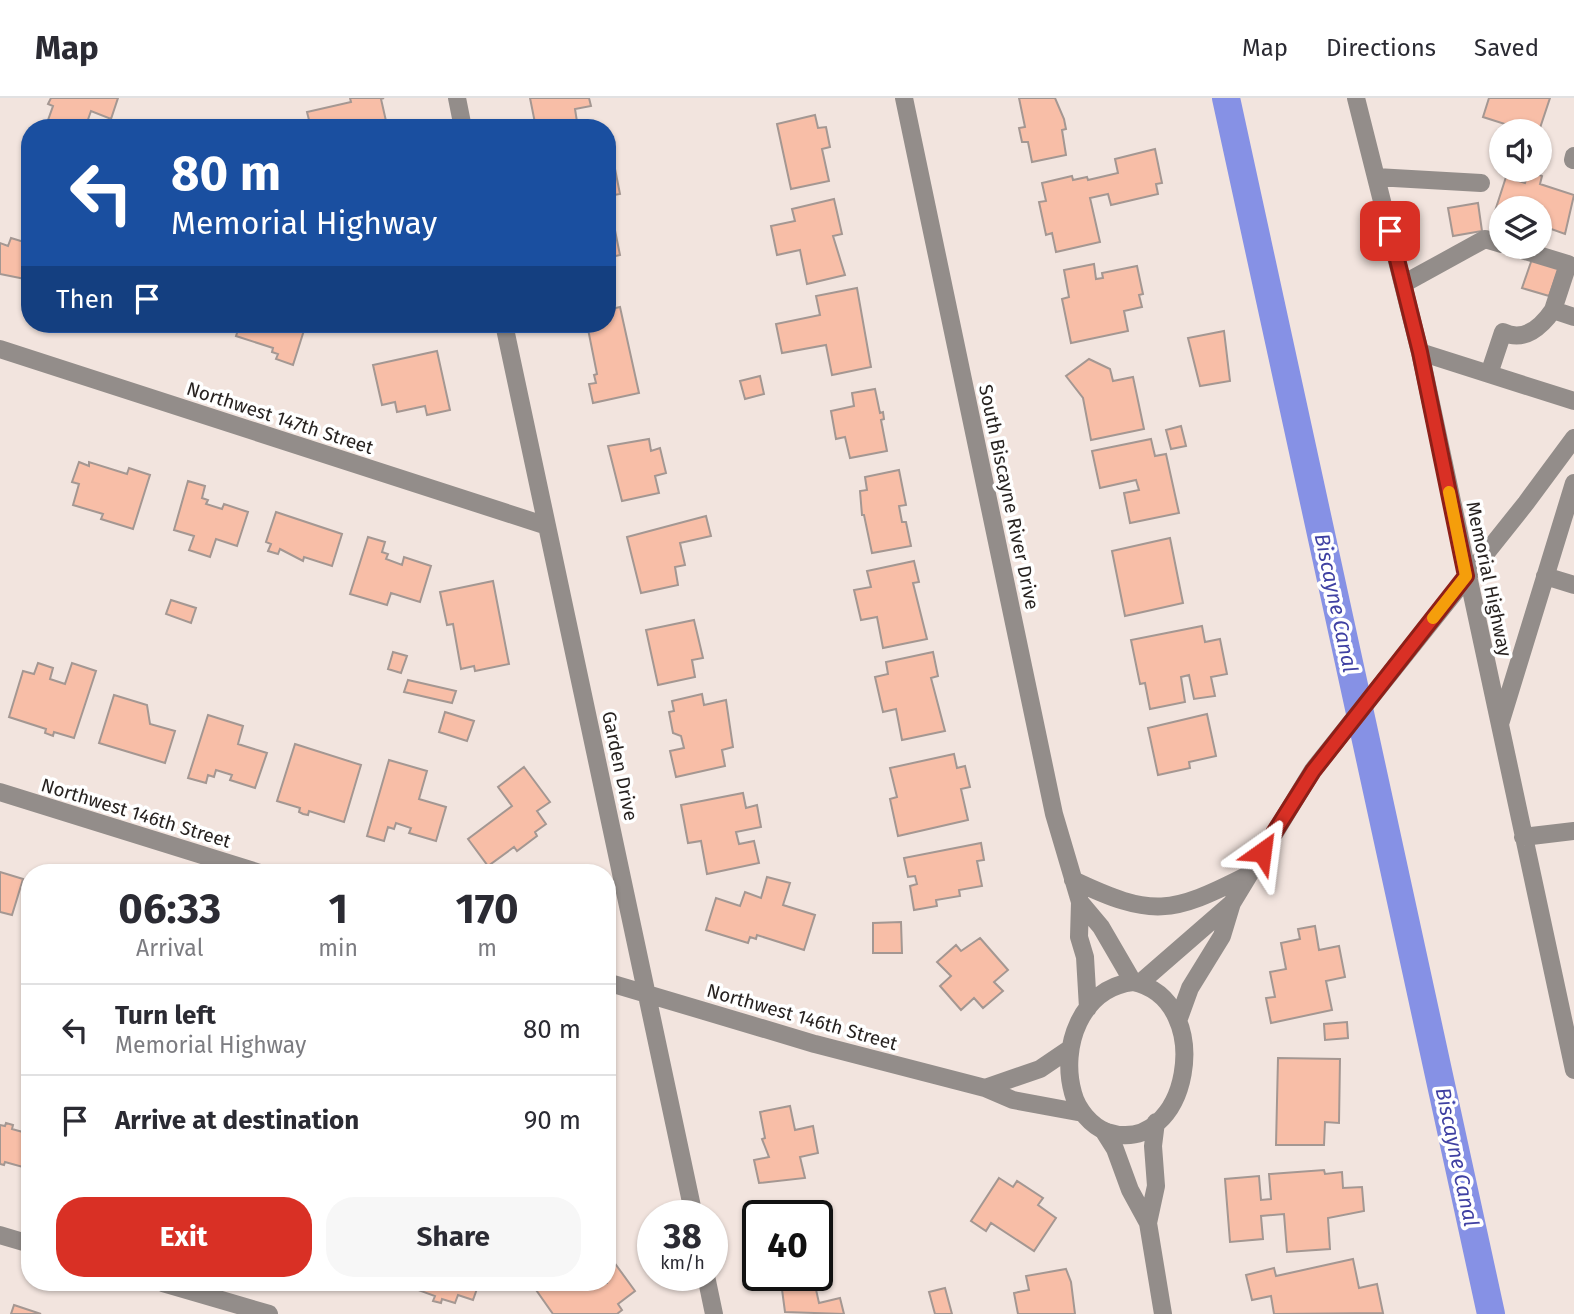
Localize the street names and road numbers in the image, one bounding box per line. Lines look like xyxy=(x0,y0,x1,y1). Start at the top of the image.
street label: Northwest 147th Street xyxy=(184,377,376,459)
street label: South Biscayne River Drive xyxy=(974,382,1044,612)
street label: Memorial Highway xyxy=(1461,499,1517,659)
street label: Garden Drive xyxy=(597,709,643,823)
street label: Northwest 146th Street xyxy=(38,773,234,853)
street label: Northwest 146th Street xyxy=(704,979,900,1055)

